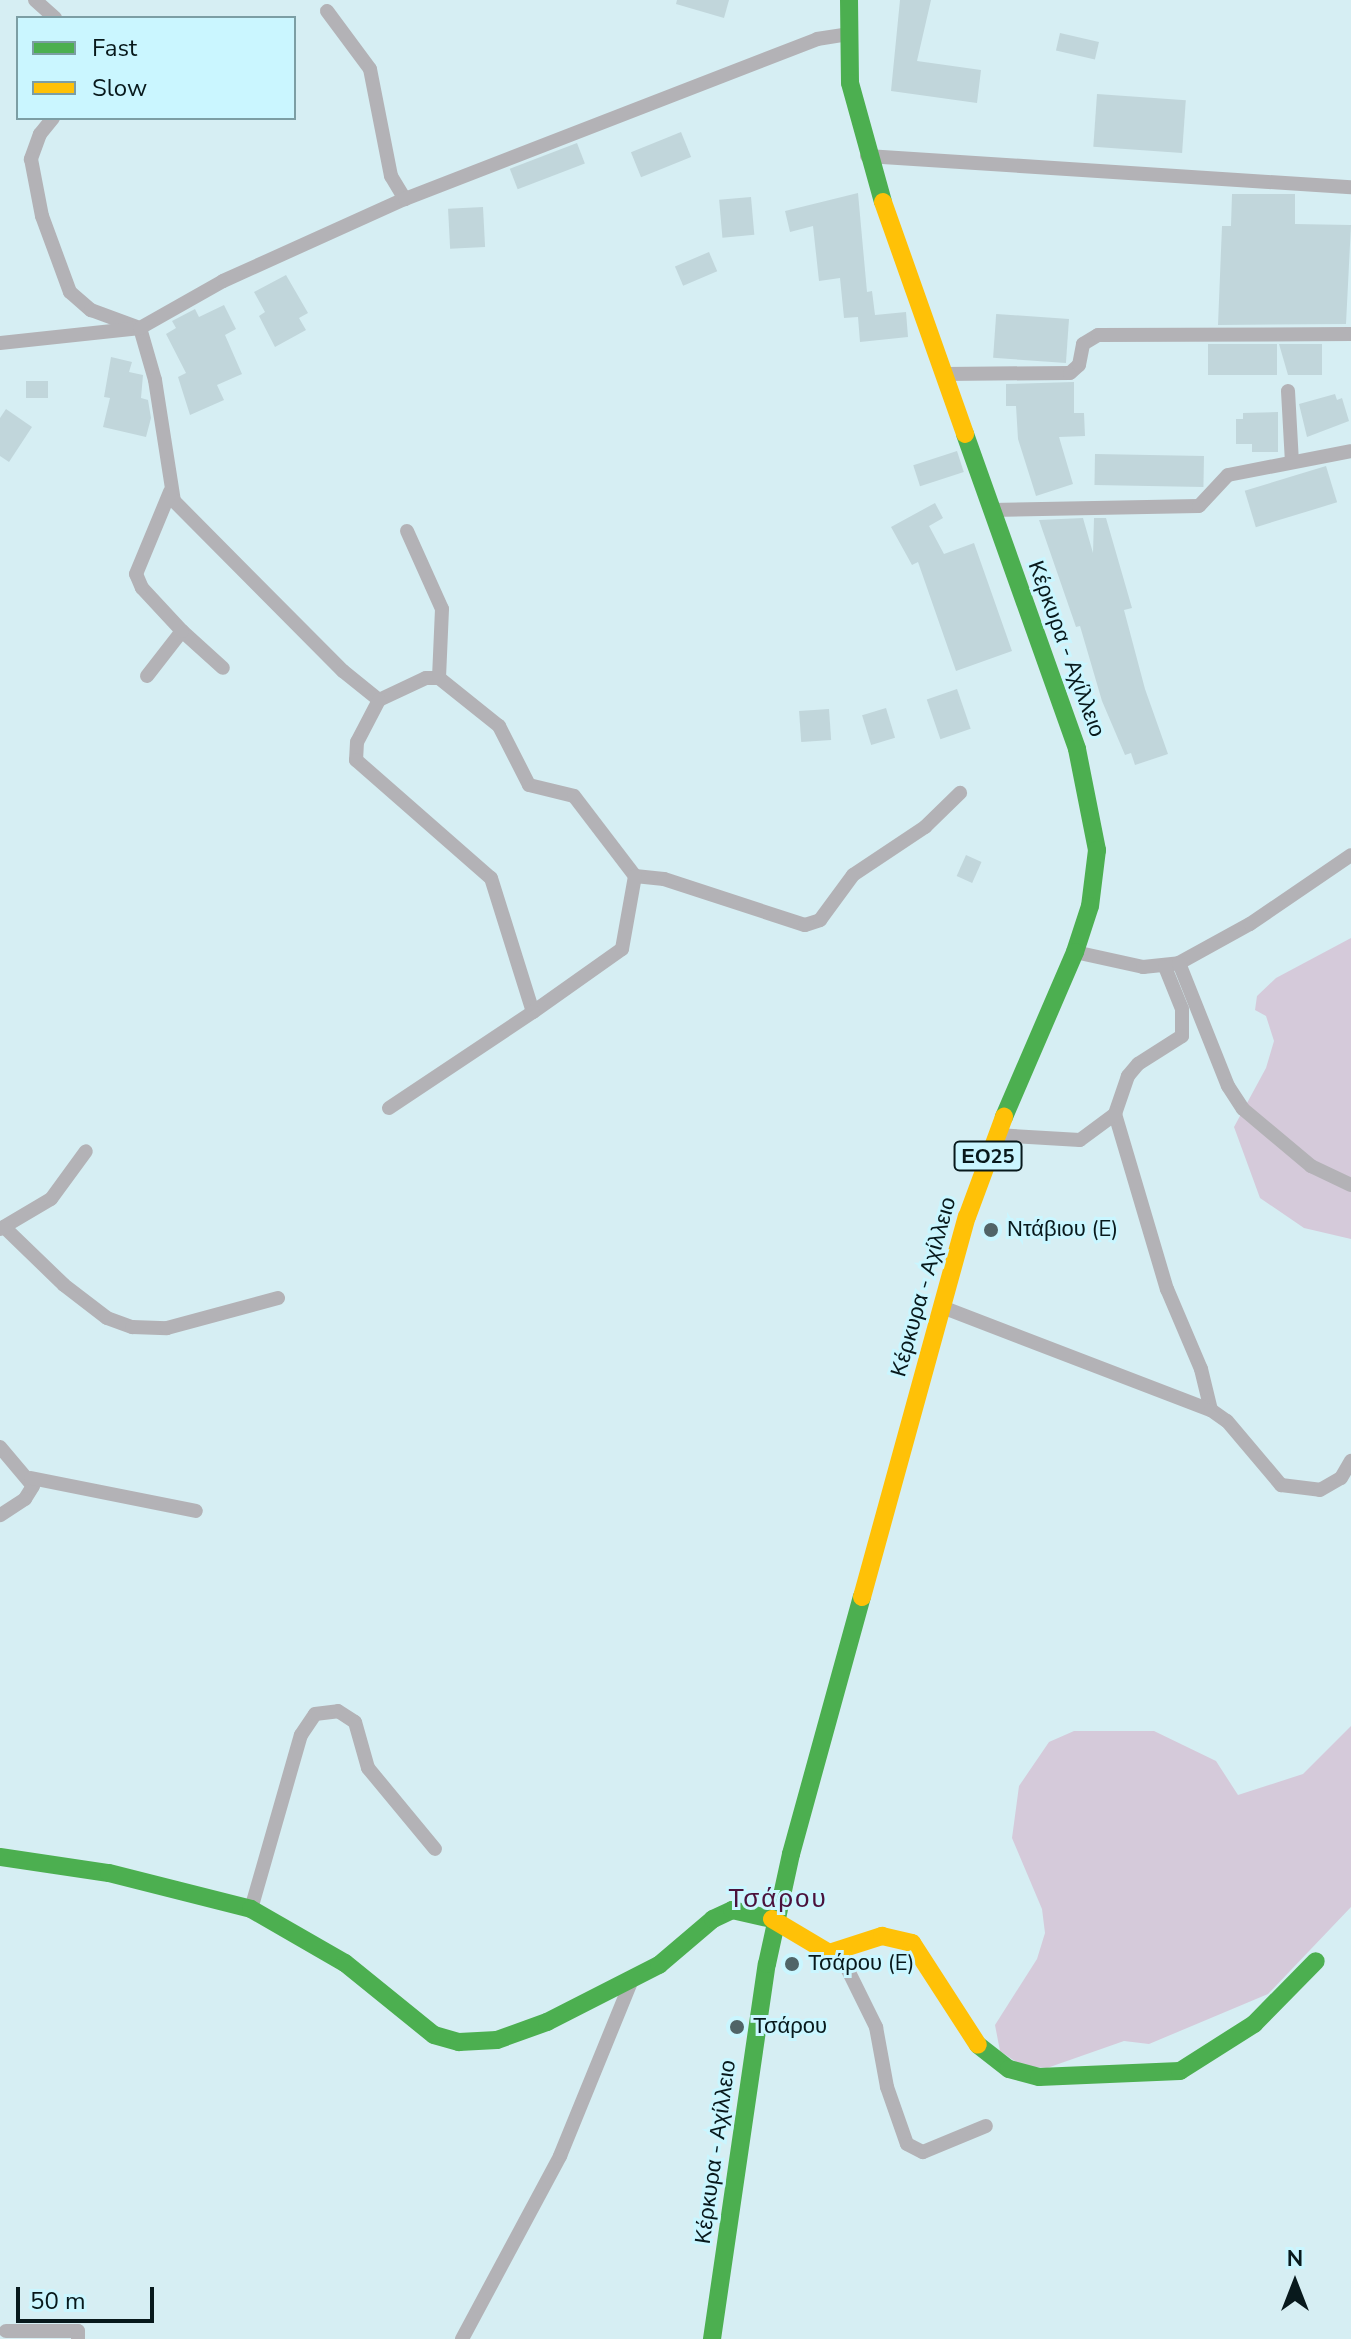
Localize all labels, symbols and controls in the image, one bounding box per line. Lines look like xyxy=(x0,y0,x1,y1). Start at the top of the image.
legend xyxy=(16,16,296,120)
text: Fast xyxy=(92,32,137,64)
text: Slow xyxy=(92,72,147,104)
street label: Κέρκυρα - Αχίλλειο xyxy=(1022,557,1110,741)
road number: ΕΟ25 xyxy=(952,1140,1024,1172)
street label: Κέρκυρα - Αχίλλειο xyxy=(886,1194,962,1380)
place label: Ντάβιου (E) xyxy=(1007,1217,1118,1243)
marker: Ντάβιου (E) xyxy=(982,1221,1000,1239)
district label: Τσάρου xyxy=(728,1883,828,1915)
place label: Τσάρου (E) xyxy=(808,1951,915,1977)
marker: Τσάρου (E) xyxy=(783,1955,801,1973)
place label: Τσάρου xyxy=(753,2014,827,2040)
marker: Τσάρου xyxy=(728,2018,746,2036)
street label: Κέρκυρα - Αχίλλειο xyxy=(690,2058,742,2246)
north arrow xyxy=(1255,2243,1335,2323)
text: N xyxy=(1287,2244,1303,2274)
scale bar xyxy=(20,2271,158,2321)
text: 50 m xyxy=(30,2285,86,2317)

